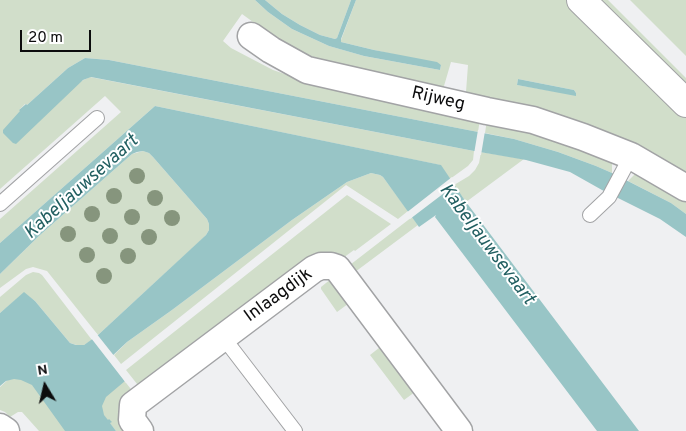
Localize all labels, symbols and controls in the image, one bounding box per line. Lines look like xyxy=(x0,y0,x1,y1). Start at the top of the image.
scale bar xyxy=(22,20,94,52)
text: 20 m xyxy=(28,29,63,48)
street label: Rijweg xyxy=(409,83,467,117)
water label: Kabeljauwsevaart xyxy=(20,131,144,245)
water label: Kabeljauwsevaart xyxy=(433,180,539,310)
street label: Inlaagdijk xyxy=(241,264,317,328)
north arrow xyxy=(20,361,70,411)
text: N xyxy=(36,362,49,380)

